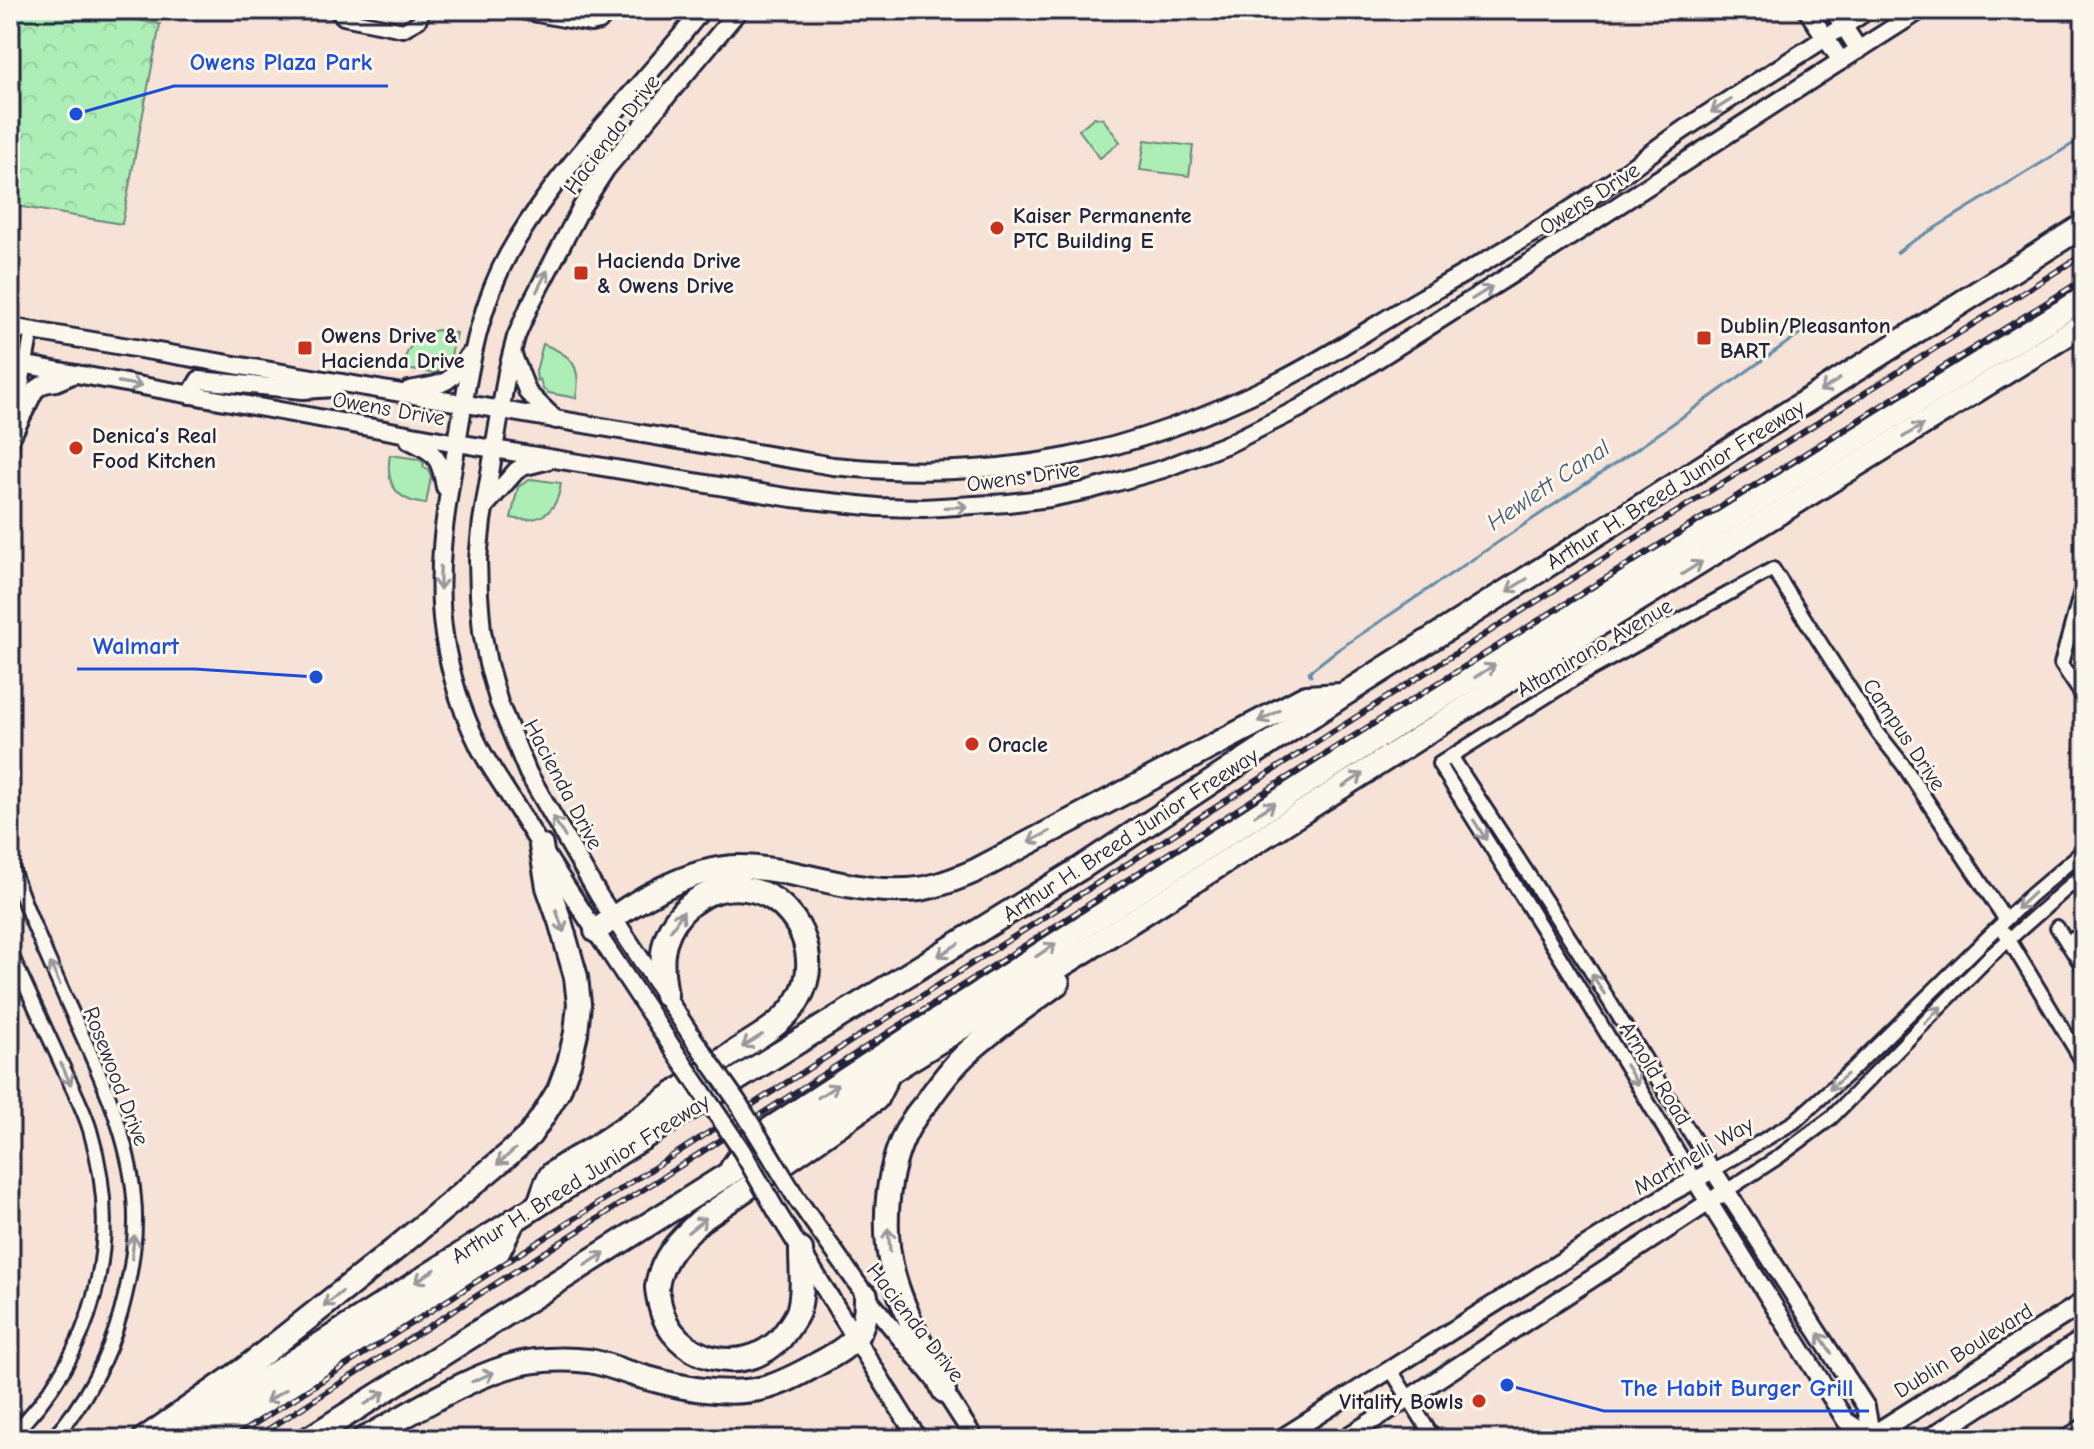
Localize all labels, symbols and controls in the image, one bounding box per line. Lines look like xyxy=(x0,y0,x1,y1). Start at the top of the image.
callout: Owens Plaza Park xyxy=(174,38,388,86)
text: Owens Plaza Park xyxy=(190,48,372,76)
street label: Hacienda Drive xyxy=(558,69,665,200)
one-way arrow xyxy=(1710,98,1733,114)
street label: Owens Drive xyxy=(1535,157,1644,241)
place label: Kaiser Permanente PTC Building E xyxy=(1013,203,1192,254)
marker: Kaiser Permanente PTC Building E xyxy=(988,219,1006,237)
place label: Hacienda Drive & Owens Drive xyxy=(597,248,741,299)
marker: Hacienda Drive & Owens Drive xyxy=(572,264,590,282)
one-way arrow xyxy=(534,270,550,294)
one-way arrow xyxy=(1470,285,1493,301)
place label: Dublin/Pleasanton BART xyxy=(1720,313,1891,364)
place label: Owens Drive & Hacienda Drive xyxy=(321,323,465,374)
marker: Dublin/Pleasanton BART xyxy=(1695,329,1713,347)
marker: Owens Drive & Hacienda Drive xyxy=(296,339,314,357)
one-way arrow xyxy=(1820,376,1842,393)
one-way arrow xyxy=(116,377,142,392)
street label: Owens Drive xyxy=(330,386,447,432)
street label: Arthur H. Breed Junior Freeway xyxy=(1542,394,1810,575)
one-way arrow xyxy=(1901,422,1924,438)
place label: Denica’s Real Food Kitchen xyxy=(92,423,217,474)
water label: Hewlett Canal xyxy=(1481,433,1615,536)
marker: Denica’s Real Food Kitchen xyxy=(67,439,85,457)
street label: Owens Drive xyxy=(965,456,1081,498)
one-way arrow xyxy=(942,499,969,514)
one-way arrow xyxy=(1680,559,1703,575)
one-way arrow xyxy=(433,564,448,591)
one-way arrow xyxy=(1506,576,1528,593)
street label: Altamirano Avenue xyxy=(1512,593,1677,703)
callout: Walmart xyxy=(77,621,195,669)
text: Walmart xyxy=(93,632,180,660)
one-way arrow xyxy=(1473,662,1496,678)
street label: Campus Drive xyxy=(1857,673,1951,796)
one-way arrow xyxy=(1258,709,1282,725)
street label: Hacienda Drive xyxy=(518,715,608,854)
place label: Oracle xyxy=(988,732,1048,758)
marker: Oracle xyxy=(963,735,981,753)
street label: Arthur H. Breed Junior Freeway xyxy=(998,742,1263,927)
one-way arrow xyxy=(1341,772,1364,788)
one-way arrow xyxy=(1253,801,1276,817)
one-way arrow xyxy=(550,816,566,839)
one-way arrow xyxy=(1473,818,1489,841)
one-way arrow xyxy=(1028,830,1052,846)
one-way arrow xyxy=(2015,891,2035,910)
one-way arrow xyxy=(553,909,568,934)
one-way arrow xyxy=(668,911,685,933)
one-way arrow xyxy=(1035,941,1057,958)
one-way arrow xyxy=(937,943,960,959)
one-way arrow xyxy=(47,963,62,987)
one-way arrow xyxy=(1590,973,1606,996)
street label: Rosewood Drive xyxy=(78,1003,155,1150)
one-way arrow xyxy=(1924,1005,1943,1025)
street label: Arnold Road xyxy=(1614,1017,1696,1130)
one-way arrow xyxy=(741,1033,764,1049)
one-way arrow xyxy=(59,1062,74,1086)
one-way arrow xyxy=(1624,1063,1640,1086)
one-way arrow xyxy=(1829,1073,1849,1091)
one-way arrow xyxy=(816,1083,839,1099)
street label: Arthur H. Breed Junior Freeway xyxy=(447,1088,715,1269)
street label: Martinelli Way xyxy=(1629,1111,1758,1201)
one-way arrow xyxy=(496,1147,516,1165)
one-way arrow xyxy=(686,1216,707,1234)
one-way arrow xyxy=(881,1227,896,1253)
one-way arrow xyxy=(125,1235,140,1261)
one-way arrow xyxy=(583,1251,606,1267)
street label: Hacienda Drive xyxy=(861,1258,970,1387)
one-way arrow xyxy=(414,1269,437,1285)
one-way arrow xyxy=(323,1290,344,1307)
street label: Dublin Boulevard xyxy=(1889,1298,2038,1404)
one-way arrow xyxy=(1816,1333,1833,1355)
callout: The Habit Burger Grill xyxy=(1604,1363,1869,1411)
one-way arrow xyxy=(470,1368,494,1383)
text: The Habit Burger Grill xyxy=(1621,1374,1853,1402)
one-way arrow xyxy=(265,1388,287,1405)
one-way arrow xyxy=(363,1389,385,1406)
place label: Vitality Bowls xyxy=(1339,1389,1463,1415)
marker: Vitality Bowls xyxy=(1470,1392,1488,1410)

